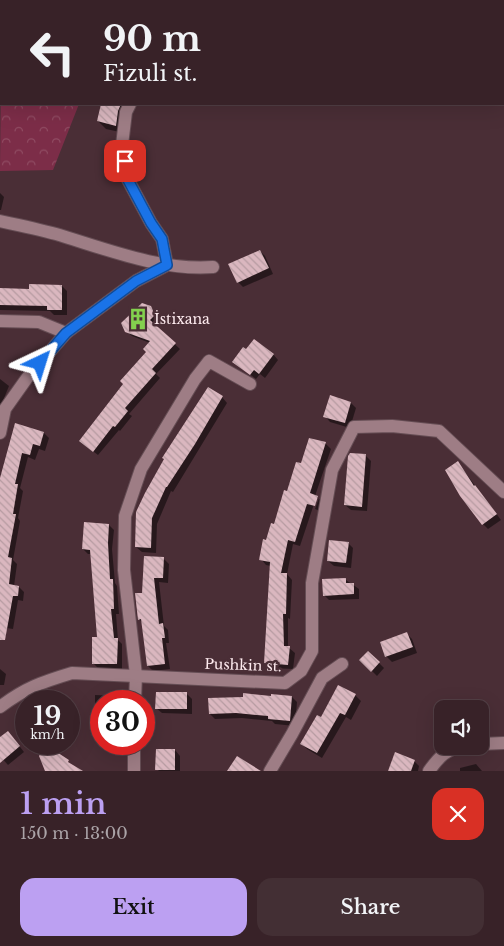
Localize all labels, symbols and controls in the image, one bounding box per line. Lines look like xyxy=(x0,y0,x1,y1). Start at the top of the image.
text: 90 m xyxy=(103,17,201,60)
icon: left xyxy=(20,20,85,85)
text: Fizuli st. xyxy=(103,60,197,87)
pin xyxy=(104,140,146,182)
icon: arrive xyxy=(111,147,139,175)
building icon: İstixana xyxy=(125,306,151,332)
place label: İstixana xyxy=(154,310,210,328)
position arrow xyxy=(13,336,65,388)
street label: Pushkin st. xyxy=(204,655,282,675)
speed limit sign: 30 xyxy=(90,690,155,755)
map controls xyxy=(434,700,489,755)
button: sound xyxy=(434,700,489,755)
text: 19 xyxy=(34,701,61,732)
text: km/h xyxy=(30,727,65,742)
text: 1 min xyxy=(20,785,106,822)
button: close xyxy=(432,788,484,840)
text: 150 m · 13:00 xyxy=(20,823,128,843)
button: Exit xyxy=(20,878,247,936)
button: Share xyxy=(257,878,484,936)

